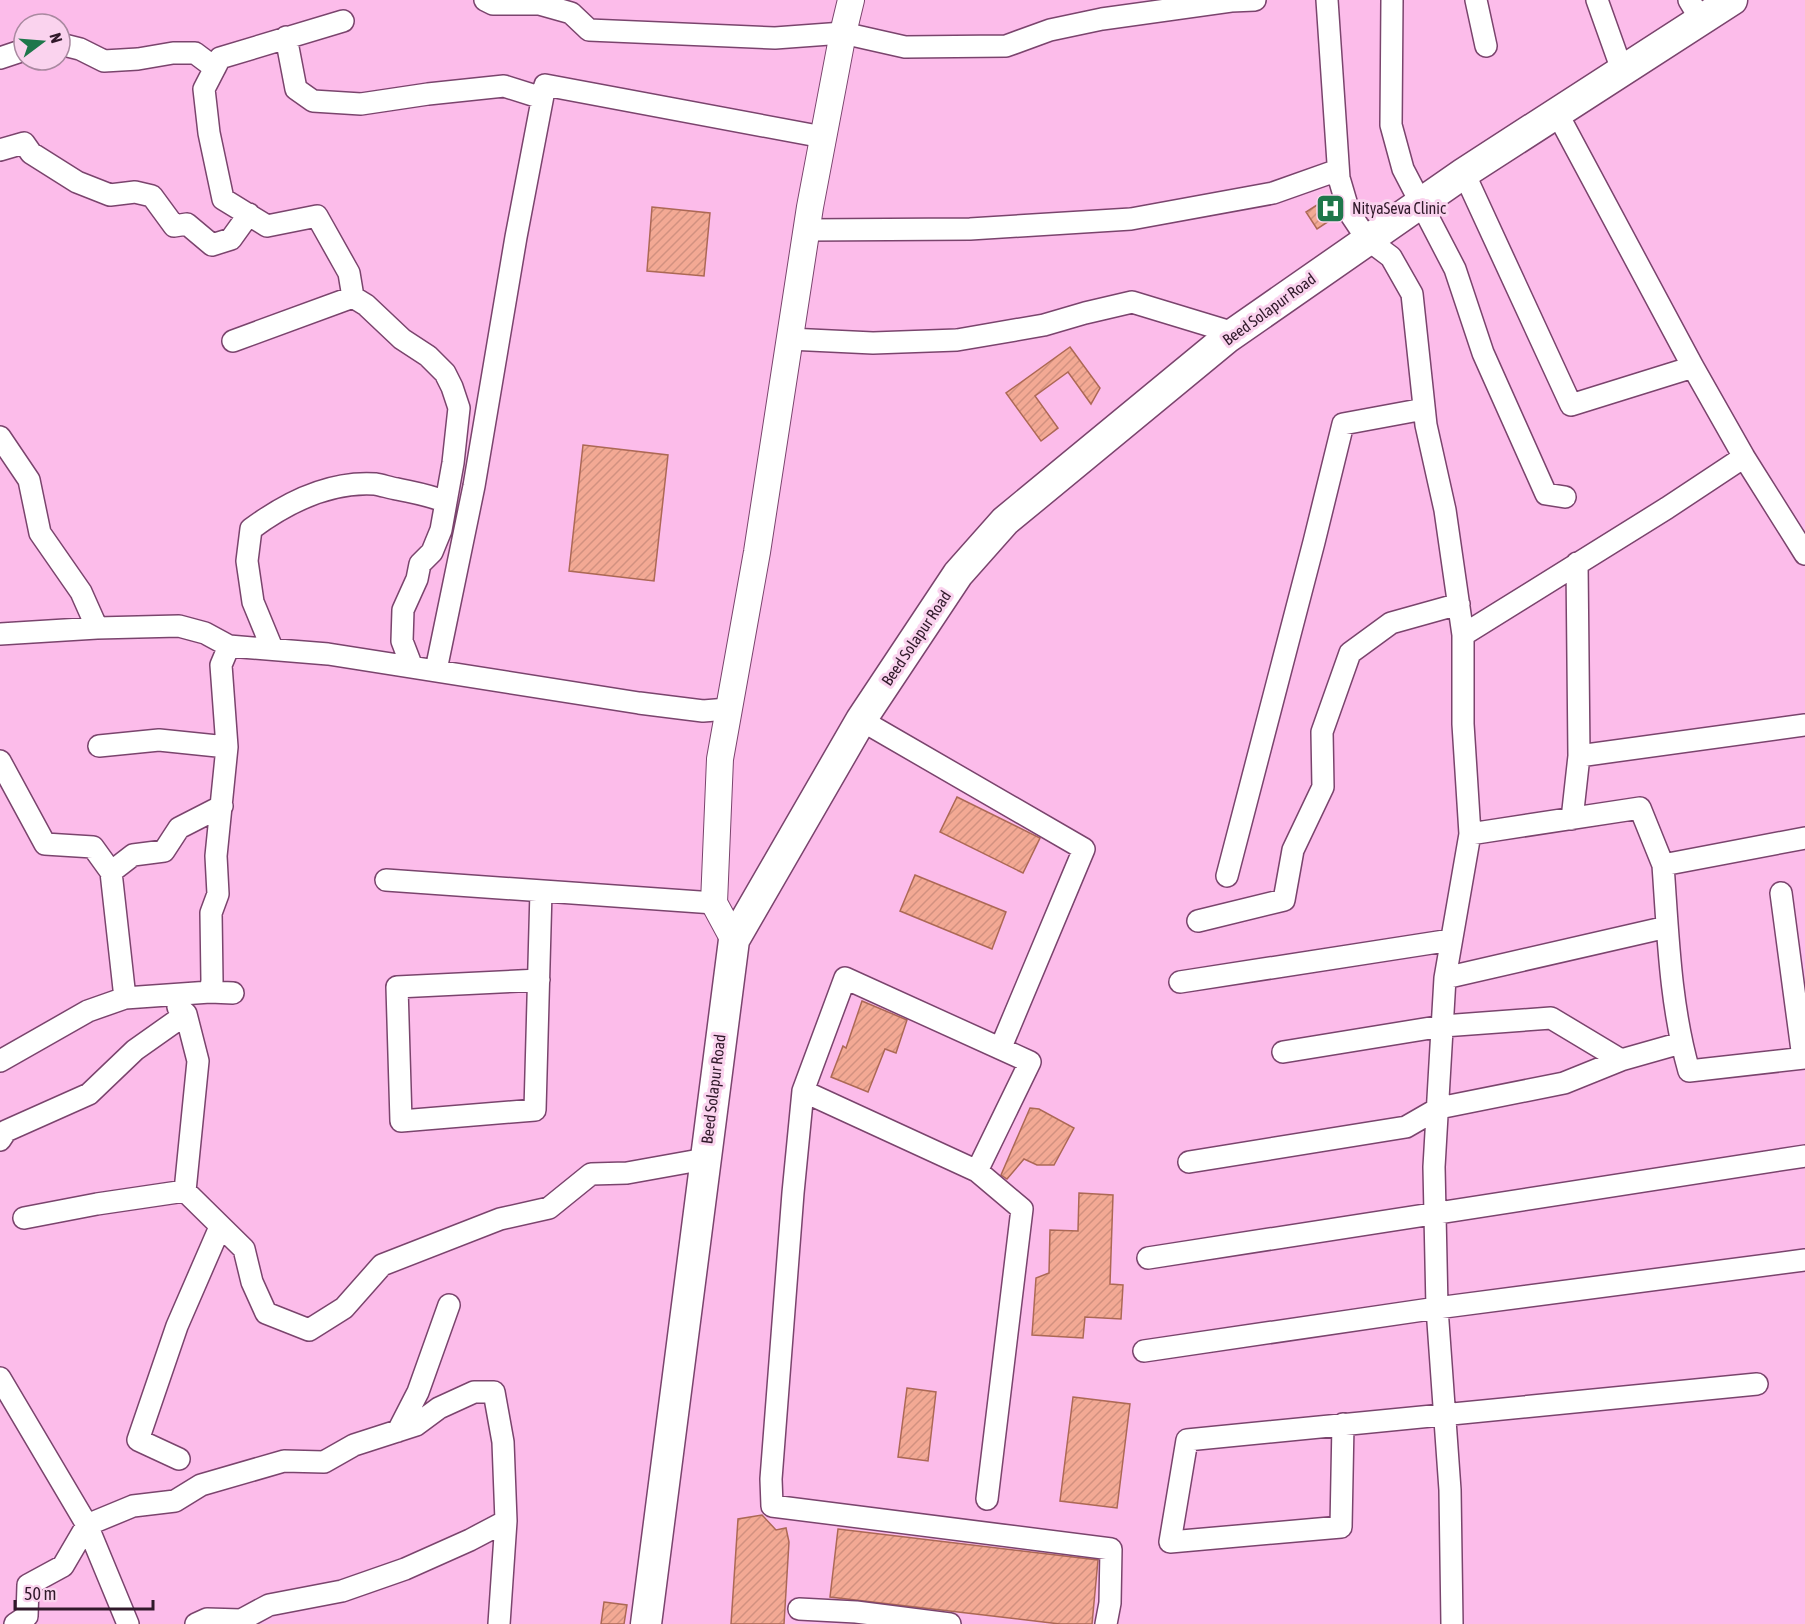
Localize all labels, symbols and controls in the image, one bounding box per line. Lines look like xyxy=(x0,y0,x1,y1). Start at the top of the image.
north arrow xyxy=(12,12,72,72)
text: N xyxy=(46,31,66,45)
hospital icon: NityaSeva Clinic xyxy=(1315,192,1347,224)
place label: NityaSeva Clinic xyxy=(1352,199,1446,218)
street label: Beed Solapur Road xyxy=(1219,269,1320,350)
street label: Beed Solapur Road xyxy=(878,587,955,689)
street label: Beed Solapur Road xyxy=(697,1033,730,1145)
scale bar xyxy=(15,1573,153,1611)
text: 50 m xyxy=(24,1583,56,1604)

